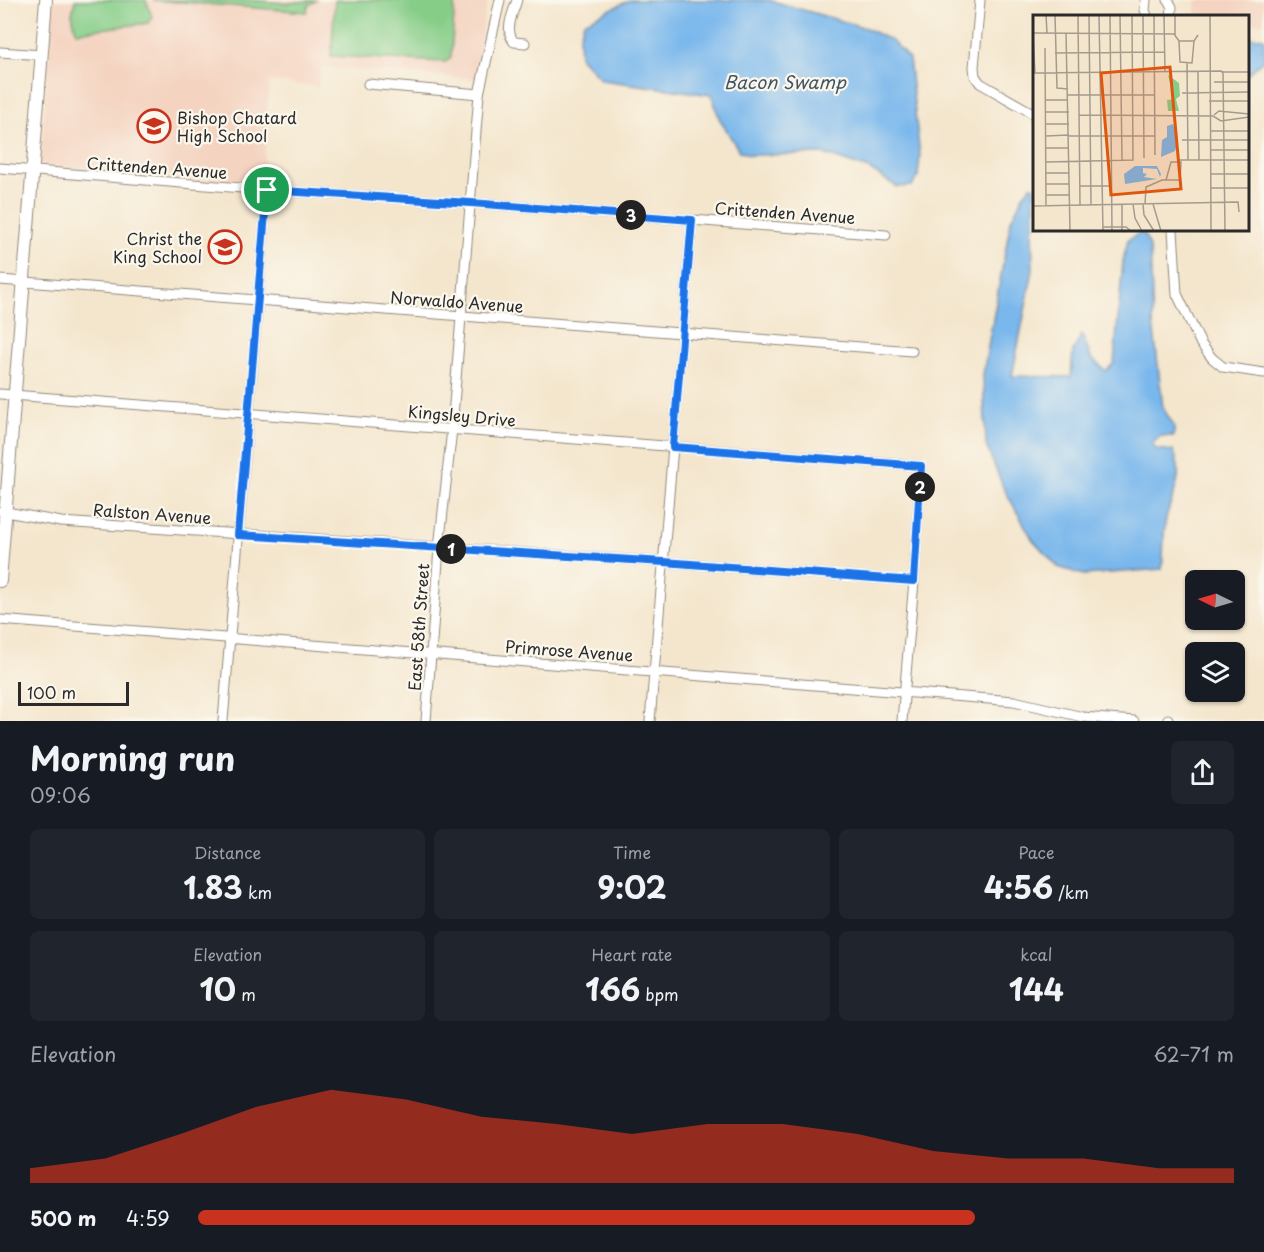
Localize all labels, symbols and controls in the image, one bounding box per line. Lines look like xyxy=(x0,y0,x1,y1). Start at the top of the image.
inset map xyxy=(1033,15,1249,231)
water label: Bacon Swamp xyxy=(724,68,847,95)
place label: Bishop Chatard High School xyxy=(177,105,297,147)
school or university icon: Bishop Chatard High School xyxy=(136,108,172,144)
street label: Crittenden Avenue xyxy=(86,150,228,184)
pin xyxy=(241,164,292,215)
icon: arrive xyxy=(250,173,283,206)
street label: Crittenden Avenue xyxy=(714,195,856,229)
pin: 3 xyxy=(616,200,646,230)
text: 3 xyxy=(626,203,636,227)
place label: Christ the King School xyxy=(113,226,202,268)
school or university icon: Christ the King School xyxy=(207,229,243,265)
street label: Norwaldo Avenue xyxy=(390,284,525,318)
street label: Kingsley Drive xyxy=(407,398,517,432)
pin: 2 xyxy=(905,472,935,502)
text: 2 xyxy=(914,475,926,499)
street label: Ralston Avenue xyxy=(92,497,212,529)
pin: 1 xyxy=(436,534,466,564)
text: 1 xyxy=(447,537,455,561)
street label: East 58th Street xyxy=(402,562,434,692)
north arrow xyxy=(1185,570,1245,630)
map controls xyxy=(1185,570,1245,702)
street label: Primrose Avenue xyxy=(504,634,634,666)
button: layers xyxy=(1185,642,1245,702)
scale bar xyxy=(18,679,129,706)
text: 100 m xyxy=(27,680,76,704)
text: Morning run xyxy=(30,732,235,782)
button: share xyxy=(1171,741,1234,804)
text: 09:06 xyxy=(30,780,91,810)
text: Distance xyxy=(194,840,261,864)
text: Time xyxy=(613,840,651,864)
text: Pace xyxy=(1018,840,1054,864)
text: 1.83 xyxy=(183,864,243,909)
text: 9:02 xyxy=(597,864,667,909)
text: 4:56 xyxy=(984,864,1053,909)
text: km xyxy=(243,880,272,904)
text: /km xyxy=(1053,880,1089,904)
text: Elevation xyxy=(193,942,262,966)
text: Heart rate xyxy=(592,942,672,966)
text: kcal xyxy=(1020,942,1052,966)
text: 10 xyxy=(199,966,236,1011)
text: 166 xyxy=(585,966,640,1011)
text: 144 xyxy=(1009,966,1064,1011)
text: m xyxy=(236,982,256,1006)
text: bpm xyxy=(640,982,679,1006)
text: Elevation xyxy=(30,1039,116,1069)
text: 62–71 m xyxy=(1153,1039,1234,1069)
text: 500 m xyxy=(30,1203,97,1233)
text: 4:59 xyxy=(126,1203,170,1233)

